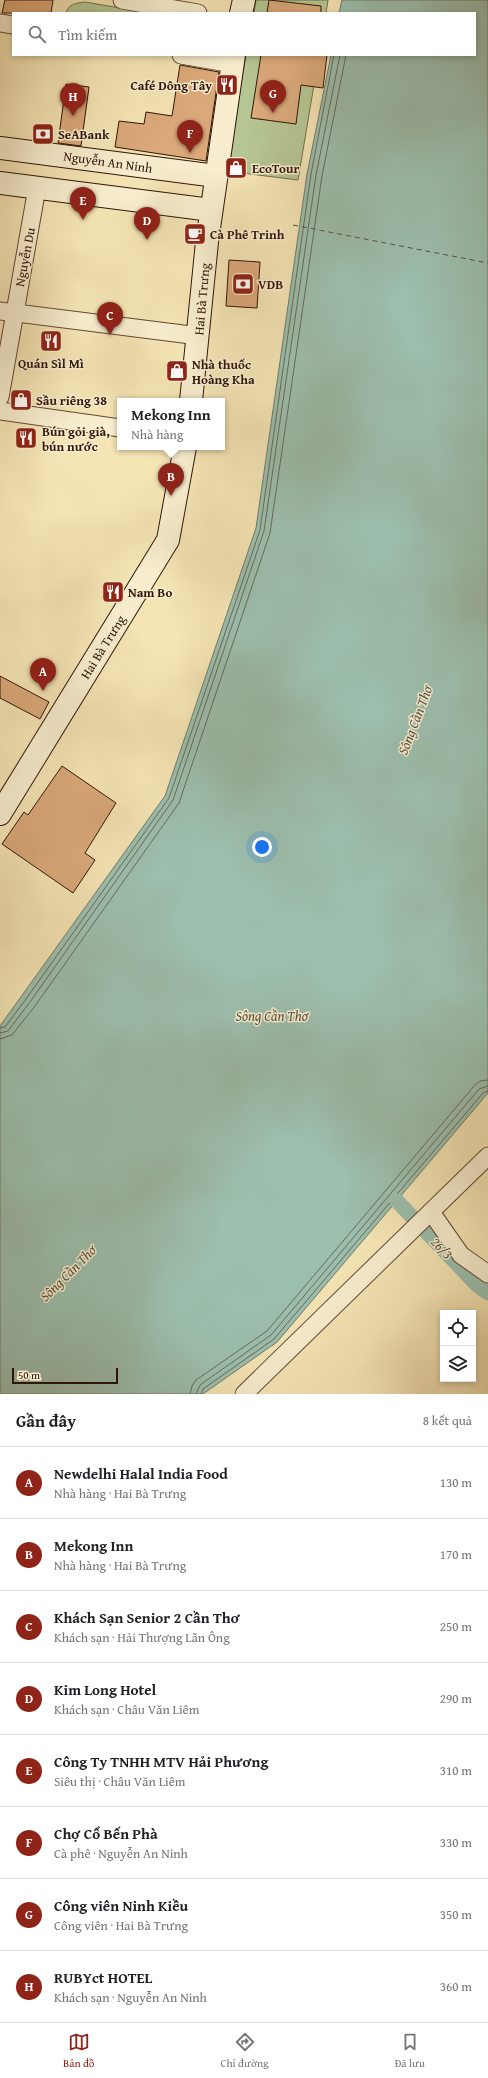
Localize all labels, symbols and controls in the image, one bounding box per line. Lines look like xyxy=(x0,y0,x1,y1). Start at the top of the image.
search box xyxy=(12,12,476,56)
icon: search xyxy=(26,23,48,45)
text: Tìm kiếm xyxy=(58,24,117,45)
restaurant icon: Café Dông Tây xyxy=(214,72,240,98)
place label: Café Dông Tây xyxy=(130,76,212,95)
pin: G xyxy=(260,80,286,113)
pin: H xyxy=(60,83,86,116)
pin: F xyxy=(177,120,203,153)
bank icon: SeABank xyxy=(30,121,56,147)
place label: SeABank xyxy=(58,125,110,144)
street label: Nguyễn An Ninh xyxy=(62,146,154,178)
shop icon: EcoTour xyxy=(223,155,249,181)
place label: EcoTour xyxy=(252,159,299,178)
pin: E xyxy=(70,187,96,220)
pin: D xyxy=(134,207,160,240)
cafe icon: Cà Phê Trinh xyxy=(182,221,208,247)
place label: Cà Phê Trinh xyxy=(210,225,285,244)
street label: Nguyễn Du xyxy=(10,226,40,288)
street label: Hai Bà Trưng xyxy=(189,262,215,336)
bank icon: VDB xyxy=(230,271,256,297)
place label: VDB xyxy=(258,275,283,294)
pin: C xyxy=(97,302,123,335)
restaurant icon: Quán Sìl Mì xyxy=(38,328,64,354)
place label: Quán Sìl Mì xyxy=(18,354,84,373)
place label: Nhà thuốc Hoàng Kha xyxy=(192,355,255,389)
shop icon: Nhà thuốc Hoàng Kha xyxy=(164,358,190,384)
shop icon: Sầu riêng 38 xyxy=(8,387,34,413)
place label: Sầu riêng 38 xyxy=(36,391,107,410)
popup xyxy=(117,398,225,450)
text: Mekong Inn xyxy=(131,404,211,425)
place label: Bún gỏi già, bún nước xyxy=(42,422,110,456)
restaurant icon: Bún gỏi già, bún nước xyxy=(13,425,39,451)
text: Nhà hàng xyxy=(131,425,183,444)
pin: B xyxy=(158,463,184,496)
restaurant icon: Nam Bo xyxy=(100,579,126,605)
place label: Nam Bo xyxy=(128,583,172,602)
street label: Hai Bà Trưng xyxy=(76,611,130,683)
pin: A xyxy=(30,658,56,691)
water label: Sông Cần Thơ xyxy=(393,681,438,758)
your location xyxy=(252,837,272,857)
water label: Sông Cần Thơ xyxy=(236,1006,310,1026)
water label: 26/3 xyxy=(426,1232,457,1263)
water label: Sông Cần Thơ xyxy=(35,1239,102,1306)
map controls xyxy=(440,1310,476,1382)
button: locate xyxy=(440,1310,476,1346)
button: layers xyxy=(440,1346,476,1382)
scale bar xyxy=(12,1366,118,1385)
text: 50 m xyxy=(18,1367,40,1383)
text: Gần đây xyxy=(16,1408,76,1433)
text: 8 kết quả xyxy=(423,1411,472,1430)
text: Newdelhi Halal India Food xyxy=(54,1463,228,1484)
text: A xyxy=(25,1473,33,1492)
text: 130 m xyxy=(440,1473,472,1492)
text: Nhà hàng · Hai Bà Trưng xyxy=(54,1484,186,1503)
text: Mekong Inn xyxy=(54,1535,133,1556)
text: B xyxy=(25,1545,33,1564)
text: 170 m xyxy=(440,1545,472,1564)
text: Nhà hàng · Hai Bà Trưng xyxy=(54,1556,186,1575)
text: Khách Sạn Senior 2 Cần Thơ xyxy=(54,1607,240,1628)
text: C xyxy=(25,1617,33,1636)
text: 250 m xyxy=(440,1617,472,1636)
text: Khách sạn · Hải Thượng Lãn Ông xyxy=(54,1628,230,1647)
text: Kim Long Hotel xyxy=(54,1679,156,1700)
text: D xyxy=(25,1689,33,1708)
text: 290 m xyxy=(440,1689,472,1708)
text: Khách sạn · Châu Văn Liêm xyxy=(54,1700,199,1719)
text: Công Ty TNHH MTV Hải Phương xyxy=(54,1751,268,1772)
text: E xyxy=(26,1761,32,1780)
text: 310 m xyxy=(440,1761,472,1780)
text: Siêu thị · Châu Văn Liêm xyxy=(54,1772,185,1791)
text: Chợ Cổ Bến Phà xyxy=(54,1823,158,1844)
text: F xyxy=(26,1833,32,1852)
text: 330 m xyxy=(440,1833,472,1852)
text: Cà phê · Nguyễn An Ninh xyxy=(54,1844,188,1863)
text: Công viên Ninh Kiều xyxy=(54,1895,188,1916)
text: G xyxy=(25,1905,33,1924)
text: 350 m xyxy=(440,1905,472,1924)
text: Công viên · Hai Bà Trưng xyxy=(54,1916,188,1935)
text: RUBYct HOTEL xyxy=(54,1967,152,1988)
text: H xyxy=(24,1977,34,1996)
text: 360 m xyxy=(440,1977,472,1996)
text: Khách sạn · Nguyễn An Ninh xyxy=(54,1988,207,2007)
tab: Bản đồ xyxy=(63,2031,95,2071)
tab: Chỉ đường xyxy=(220,2031,269,2071)
tab: Đã lưu xyxy=(395,2031,425,2071)

